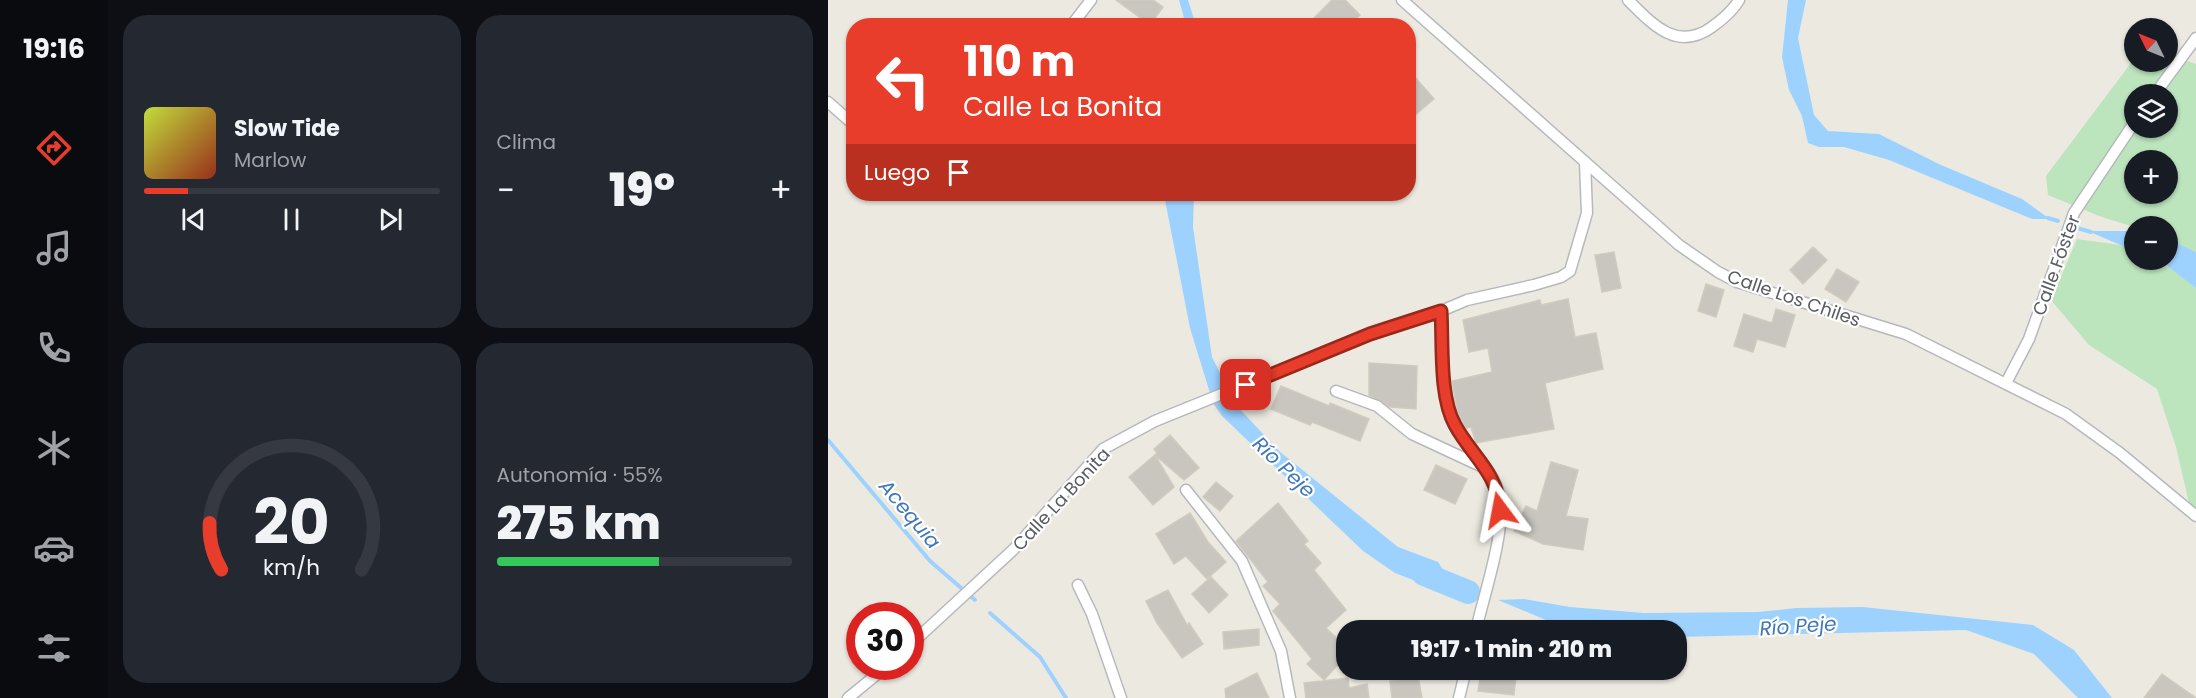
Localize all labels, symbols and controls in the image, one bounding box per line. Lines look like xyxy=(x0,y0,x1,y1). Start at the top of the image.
north arrow xyxy=(2124,18,2178,72)
map controls xyxy=(2124,18,2178,270)
text: 19:16 xyxy=(23,30,85,67)
text: 110 m xyxy=(963,32,1075,91)
icon: left xyxy=(864,42,942,120)
button: layers xyxy=(2124,84,2178,138)
text: Calle La Bonita xyxy=(963,88,1162,125)
text: Slow Tide xyxy=(234,113,340,144)
icon: directions xyxy=(33,127,75,169)
text: Clima xyxy=(497,128,556,156)
text: Marlow xyxy=(234,146,306,174)
button: + xyxy=(2124,150,2178,204)
icon: arrive xyxy=(942,156,975,189)
text: Luego xyxy=(864,157,930,188)
text: 19° xyxy=(609,159,675,222)
text: − xyxy=(497,167,515,214)
text: + xyxy=(769,167,792,214)
icon: previous xyxy=(177,203,210,236)
icon: pause xyxy=(275,203,308,236)
icon: next xyxy=(374,203,407,236)
street label: Calle Fóster xyxy=(2026,211,2086,319)
button: − xyxy=(2124,216,2178,270)
icon: music xyxy=(33,227,75,269)
street label: Calle Los Chiles xyxy=(1724,264,1864,332)
icon: phone xyxy=(33,327,75,369)
pin xyxy=(1220,359,1271,410)
icon: arrive xyxy=(1229,368,1262,401)
icon: climate xyxy=(33,427,75,469)
water label: Río Peje xyxy=(1247,430,1321,504)
street label: Calle La Bonita xyxy=(1007,442,1115,556)
text: Autonomía · 55% xyxy=(497,461,663,489)
water label: Acequia xyxy=(872,473,947,555)
text: 20 xyxy=(254,478,330,566)
position arrow xyxy=(1468,478,1532,542)
text: 275 km xyxy=(497,492,661,555)
icon: car xyxy=(33,527,75,569)
text: km/h xyxy=(263,552,320,583)
speed limit sign: 30 xyxy=(846,602,924,680)
water label: Río Peje xyxy=(1759,609,1837,643)
icon: filters xyxy=(33,627,75,669)
text: 19:17 · 1 min · 210 m xyxy=(1411,634,1612,665)

